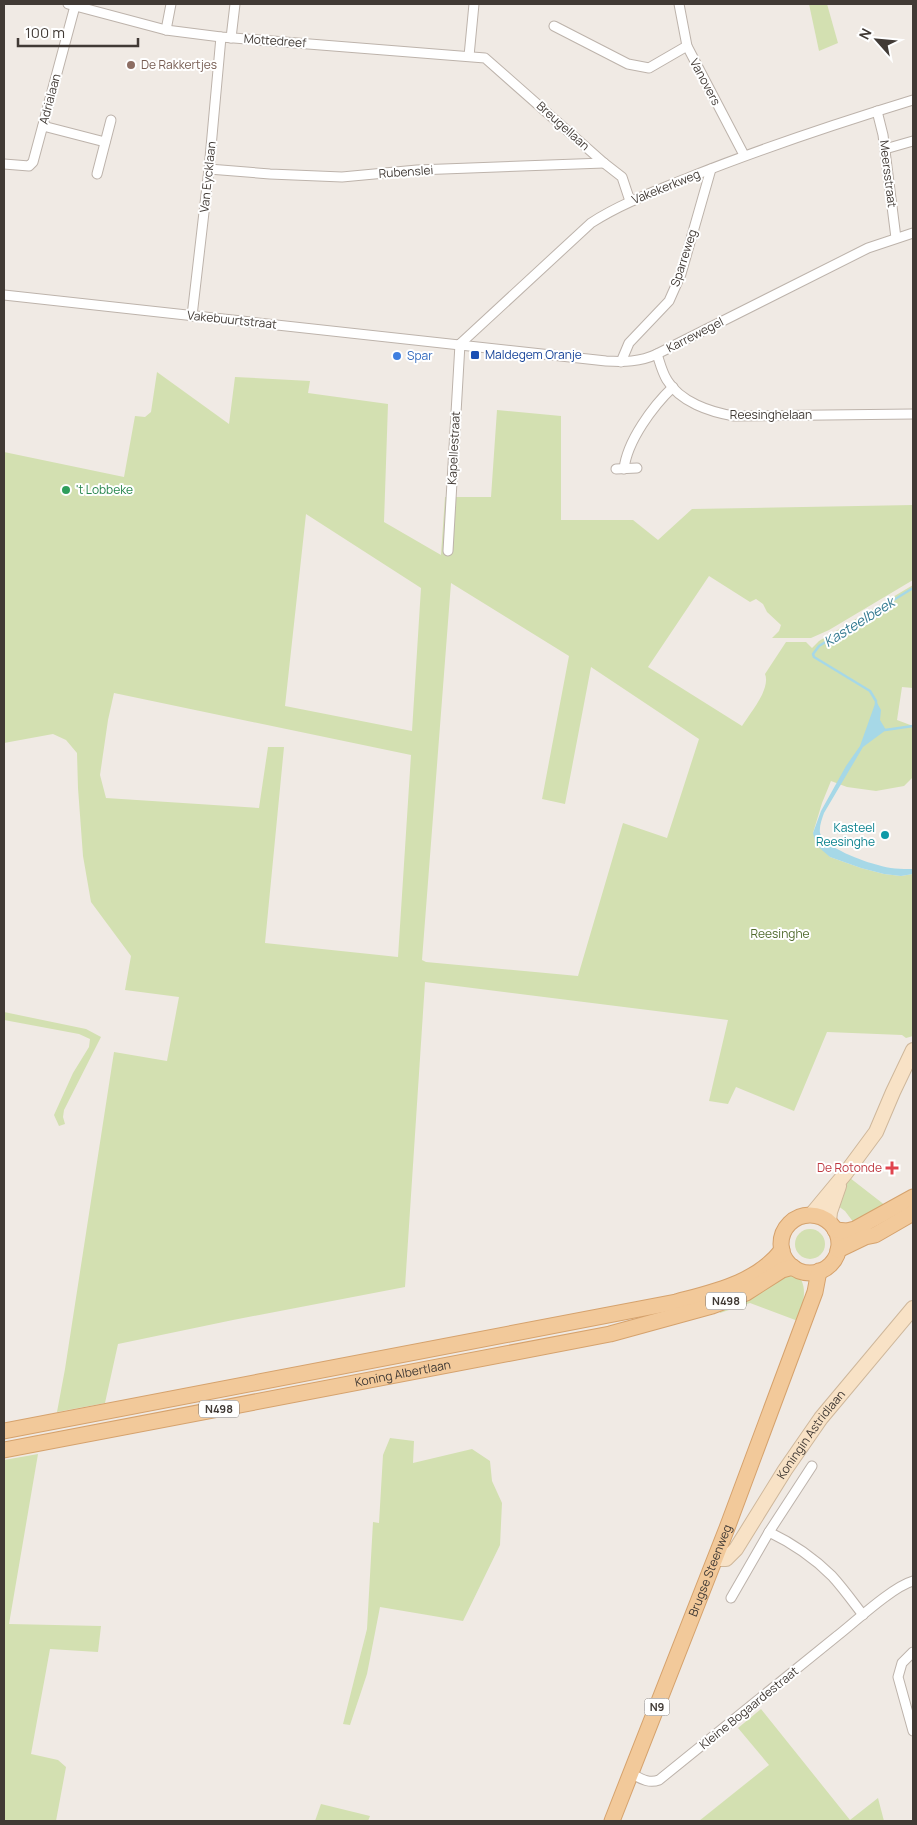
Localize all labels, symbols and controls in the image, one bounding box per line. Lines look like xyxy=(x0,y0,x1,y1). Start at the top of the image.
scale bar xyxy=(18,15,138,47)
north arrow xyxy=(852,15,902,65)
text: 100 m xyxy=(25,22,65,43)
text: N xyxy=(854,25,876,43)
street label: Mottedreef xyxy=(243,30,308,51)
street label: Vanovers xyxy=(686,55,725,108)
place label: De Rakkertjes xyxy=(141,56,217,73)
marker: De Rakkertjes xyxy=(125,59,137,71)
street label: Adrialaan xyxy=(35,72,64,126)
street label: Breugellaan xyxy=(533,97,594,154)
street label: Meersstraat xyxy=(876,139,901,209)
street label: Van Eycklaan xyxy=(195,140,220,213)
street label: Rubenslei xyxy=(378,161,434,182)
street label: Vakekerkweg xyxy=(629,165,703,208)
street label: Sparreweg xyxy=(666,227,701,289)
street label: Vakebuurtstraat xyxy=(186,306,278,333)
street label: Karrewegel xyxy=(663,313,726,356)
place label: Maldegem Oranje xyxy=(485,346,582,363)
place label: Spar xyxy=(407,347,433,364)
marker: Maldegem Oranje xyxy=(469,349,481,361)
marker: Spar xyxy=(391,350,403,362)
street label: Reesinghelaan xyxy=(730,406,812,423)
street label: Kapellestraat xyxy=(443,410,464,485)
place label: 't Lobbeke xyxy=(76,481,133,498)
marker: 't Lobbeke xyxy=(60,484,72,496)
water label: Kasteelbeek xyxy=(820,591,899,651)
place label: Kasteel Reesinghe xyxy=(816,819,875,850)
marker: Kasteel Reesinghe xyxy=(879,829,891,841)
park label: Reesinghe xyxy=(750,925,810,942)
place label: De Rotonde xyxy=(817,1159,882,1176)
marker: De Rotonde xyxy=(886,1162,898,1174)
road number: N498 xyxy=(706,1292,746,1310)
street label: Koning Albertlaan xyxy=(353,1356,452,1391)
street label: Koningin Astridlaan xyxy=(772,1386,849,1482)
road number: N498 xyxy=(199,1400,239,1418)
street label: Brugse Steenweg xyxy=(684,1522,736,1619)
street label: Kleine Bogaardestraat xyxy=(696,1662,802,1753)
road number: N9 xyxy=(644,1698,670,1715)

